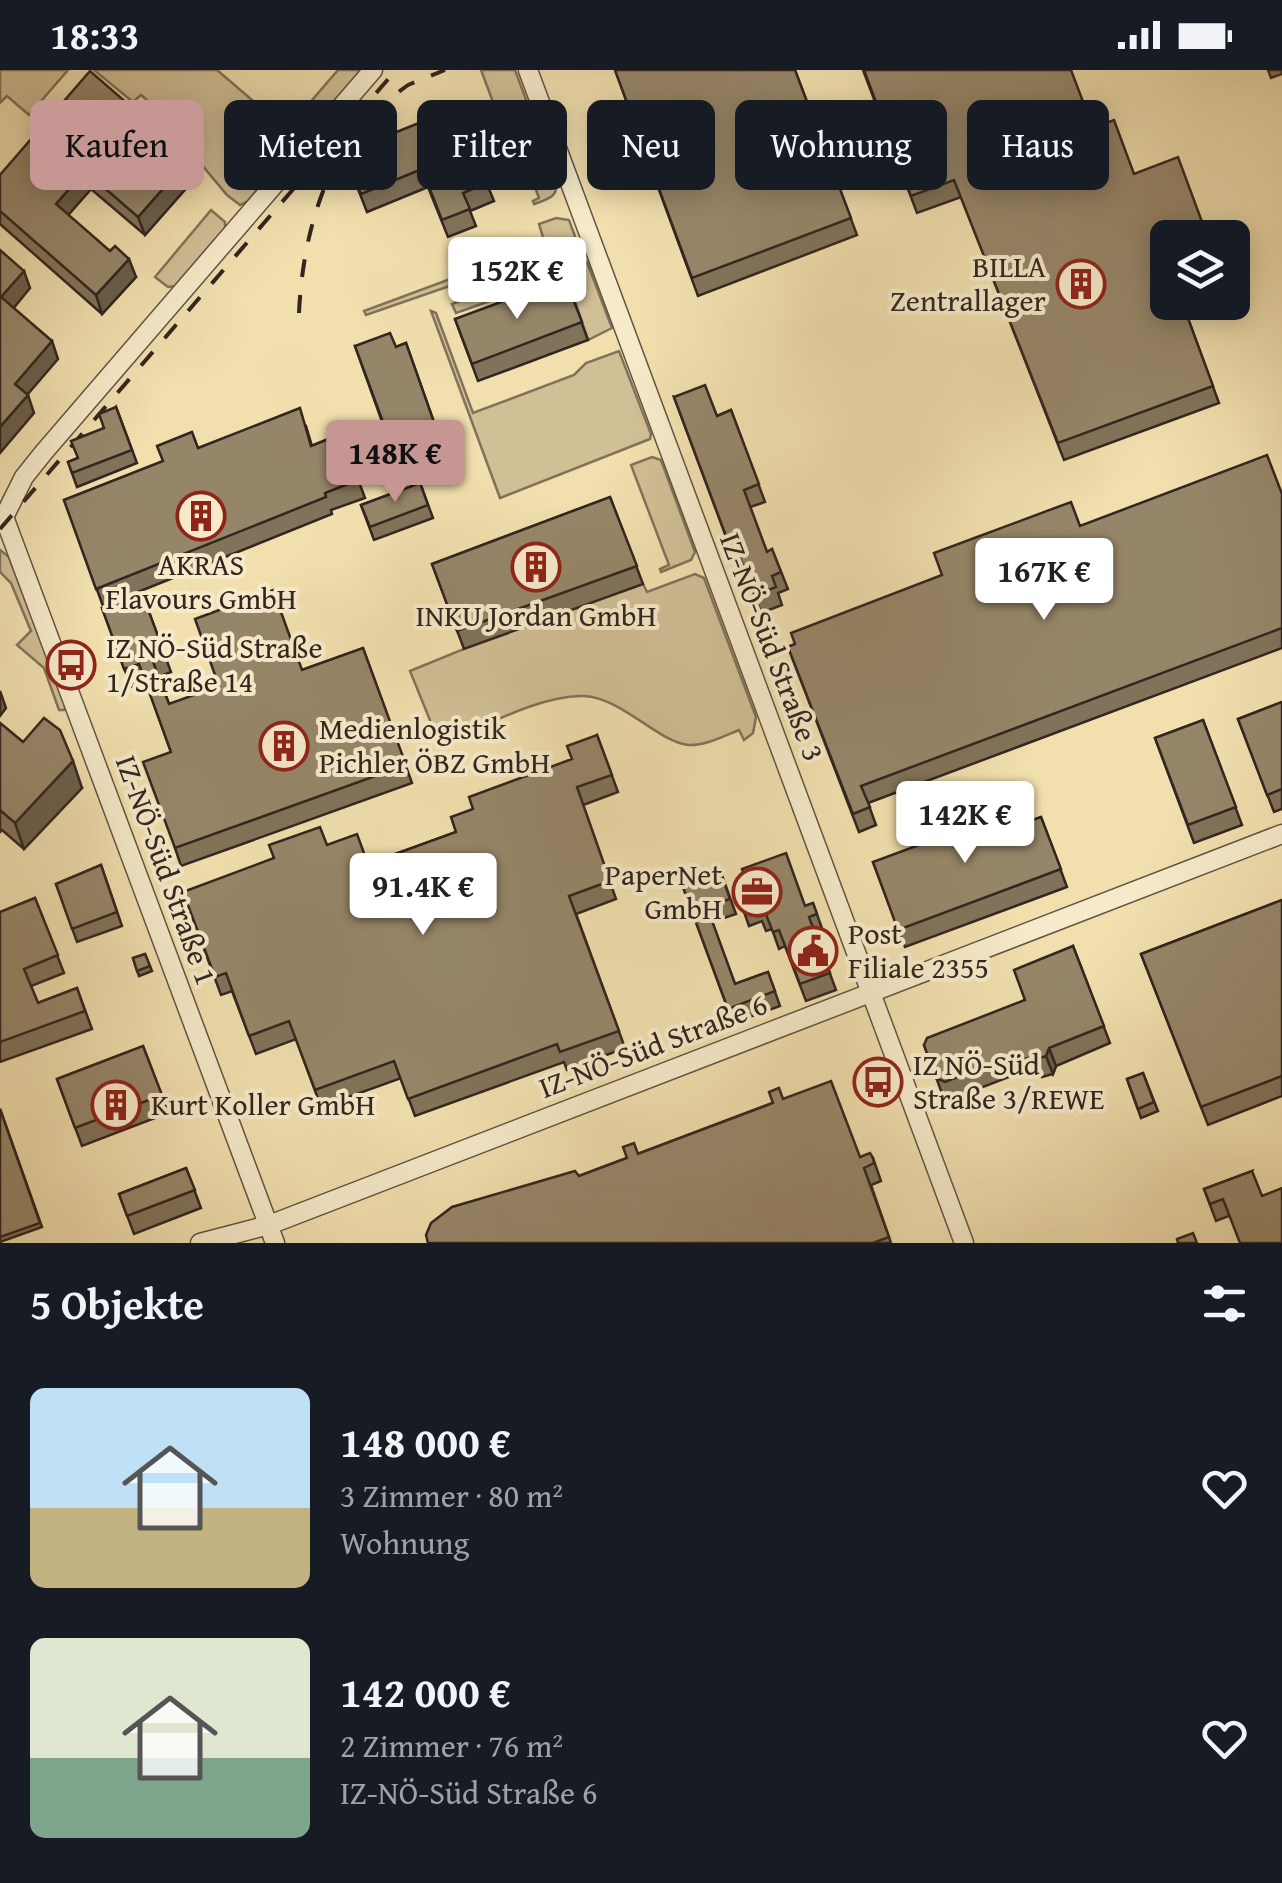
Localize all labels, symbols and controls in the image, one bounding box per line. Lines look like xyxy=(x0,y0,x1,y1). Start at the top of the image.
text: 18:33 xyxy=(50,7,140,63)
chip: Kaufen xyxy=(30,100,204,190)
chip: Mieten xyxy=(224,100,397,190)
chip: Filter xyxy=(417,100,567,190)
chip: Neu xyxy=(587,100,715,190)
chip: Wohnung xyxy=(735,100,947,190)
chip: Haus xyxy=(967,100,1109,190)
map controls xyxy=(1150,220,1250,320)
button: layers xyxy=(1150,220,1250,320)
pin: 152K € xyxy=(436,237,598,322)
place label: BILLA Zentrallager xyxy=(890,244,1046,322)
text: 152K € xyxy=(470,246,564,293)
building icon: BILLA Zentrallager xyxy=(1055,258,1107,310)
pin: 148K € xyxy=(314,420,476,505)
text: 148K € xyxy=(348,429,442,476)
building icon: AKRAS Flavours GmbH xyxy=(175,490,227,542)
street label: IZ-NÖ-Süd Straße 3 xyxy=(709,526,837,767)
pin: 167K € xyxy=(963,538,1125,623)
building icon: INKU Jordan GmbH xyxy=(510,541,562,593)
place label: AKRAS Flavours GmbH xyxy=(105,542,297,620)
text: 167K € xyxy=(997,547,1091,594)
place label: INKU Jordan GmbH xyxy=(415,593,657,637)
place label: IZ NÖ-Süd Straße 1/Straße 14 xyxy=(106,625,323,703)
bus stop icon: IZ NÖ-Süd Straße 1/Straße 14 xyxy=(45,639,97,691)
place label: Medienlogistik Pichler ÖBZ GmbH xyxy=(319,706,550,784)
building icon: Medienlogistik Pichler ÖBZ GmbH xyxy=(258,720,310,772)
street label: IZ-NÖ-Süd Straße 1 xyxy=(105,749,229,991)
pin: 142K € xyxy=(884,781,1046,866)
text: 142K € xyxy=(918,790,1012,837)
place label: PaperNet GmbH xyxy=(605,852,722,930)
pin: 91.4K € xyxy=(331,853,515,938)
text: 91.4K € xyxy=(372,862,474,909)
office icon: PaperNet GmbH xyxy=(731,866,783,918)
place label: Post Filiale 2355 xyxy=(848,911,989,989)
public building icon: Post Filiale 2355 xyxy=(787,925,839,977)
street label: IZ-NÖ-Süd Straße 6 xyxy=(532,981,773,1109)
place label: IZ NÖ-Süd Straße 3/REWE xyxy=(913,1042,1104,1120)
bus stop icon: IZ NÖ-Süd Straße 3/REWE xyxy=(852,1056,904,1108)
building icon: Kurt Koller GmbH xyxy=(90,1079,142,1131)
place label: Kurt Koller GmbH xyxy=(151,1082,375,1126)
text: 5 Objekte xyxy=(30,1273,204,1334)
icon: filters xyxy=(1197,1276,1252,1331)
text: 148 000 € xyxy=(340,1411,511,1472)
icon: home xyxy=(110,1428,230,1548)
icon: heart xyxy=(1197,1461,1252,1516)
text: 3 Zimmer · 80 m² xyxy=(340,1472,563,1519)
text: Wohnung xyxy=(340,1519,469,1566)
text: 142 000 € xyxy=(340,1661,511,1722)
icon: home xyxy=(110,1678,230,1798)
icon: heart xyxy=(1197,1711,1252,1766)
text: 2 Zimmer · 76 m² xyxy=(340,1722,563,1769)
text: IZ-NÖ-Süd Straße 6 xyxy=(340,1769,597,1816)

